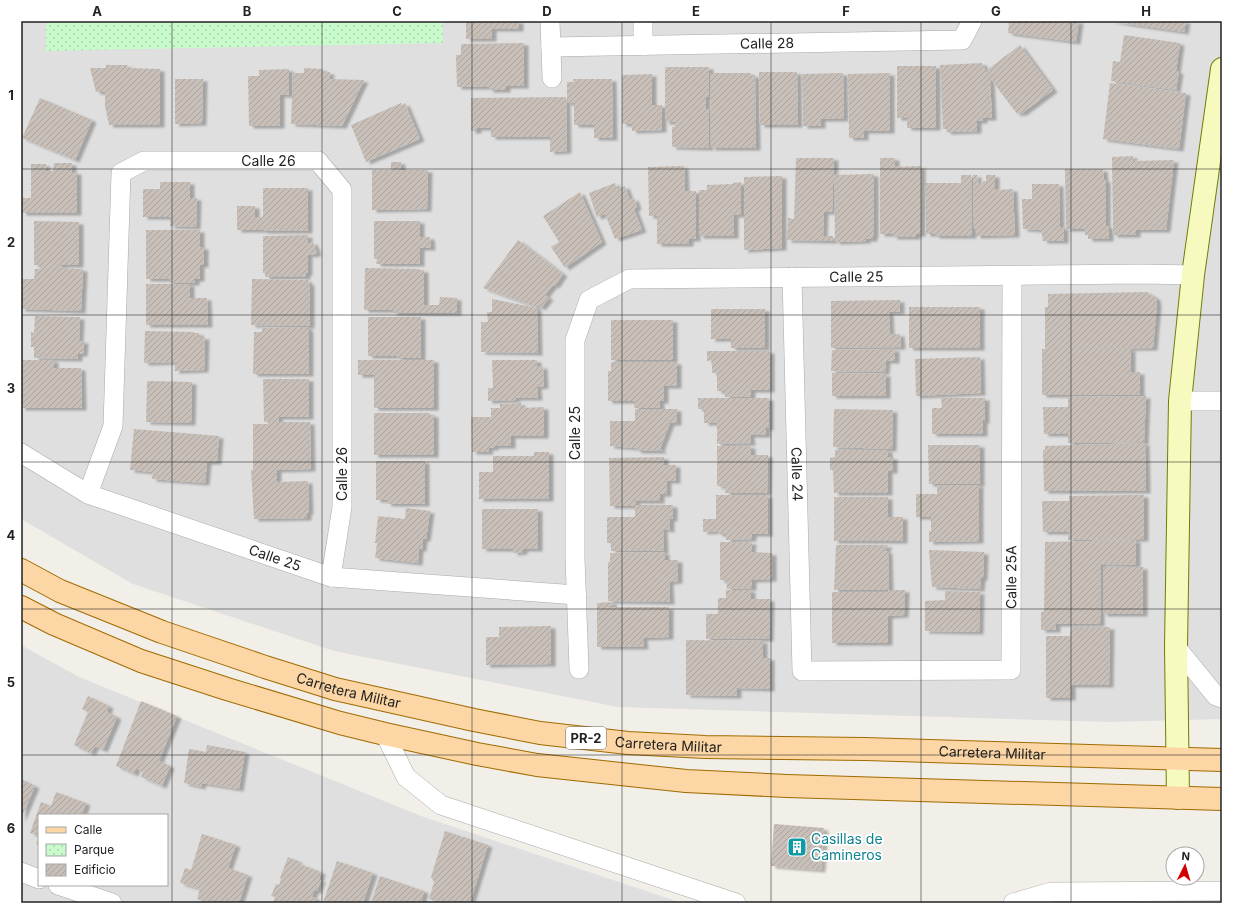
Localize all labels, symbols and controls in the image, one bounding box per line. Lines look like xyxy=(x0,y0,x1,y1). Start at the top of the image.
text: A xyxy=(92,3,102,19)
text: B xyxy=(243,3,252,19)
text: C xyxy=(392,3,402,19)
text: D xyxy=(542,3,552,19)
text: E xyxy=(692,3,700,19)
text: F xyxy=(842,3,850,19)
text: G xyxy=(991,3,1001,19)
text: H xyxy=(1141,3,1151,19)
street label: Calle 28 xyxy=(740,34,794,52)
text: 1 xyxy=(8,87,14,103)
street label: Calle 26 xyxy=(241,152,296,169)
text: 2 xyxy=(7,234,15,250)
street label: Calle 25 xyxy=(829,268,883,285)
text: 3 xyxy=(7,380,15,396)
street label: Calle 25 xyxy=(566,406,583,460)
street label: Calle 26 xyxy=(333,447,350,501)
street label: Calle 24 xyxy=(788,447,807,501)
text: 4 xyxy=(7,527,16,543)
street label: Calle 25 xyxy=(247,541,303,574)
street label: Calle 25A xyxy=(1002,545,1019,609)
street label: Carretera Militar xyxy=(294,668,403,711)
text: 5 xyxy=(7,674,15,690)
road number: PR-2 xyxy=(566,727,606,749)
street label: Carretera Militar xyxy=(614,733,722,755)
street label: Carretera Militar xyxy=(938,742,1046,763)
legend xyxy=(38,814,168,886)
text: 6 xyxy=(7,820,15,836)
text: Calle xyxy=(74,822,102,837)
place label: Casillas de Camineros xyxy=(811,830,883,863)
building icon: Casillas de Camineros xyxy=(786,836,808,858)
text: Parque xyxy=(74,842,114,857)
north arrow xyxy=(1165,846,1205,886)
text: N xyxy=(1181,849,1191,863)
text: Edificio xyxy=(74,862,116,877)

